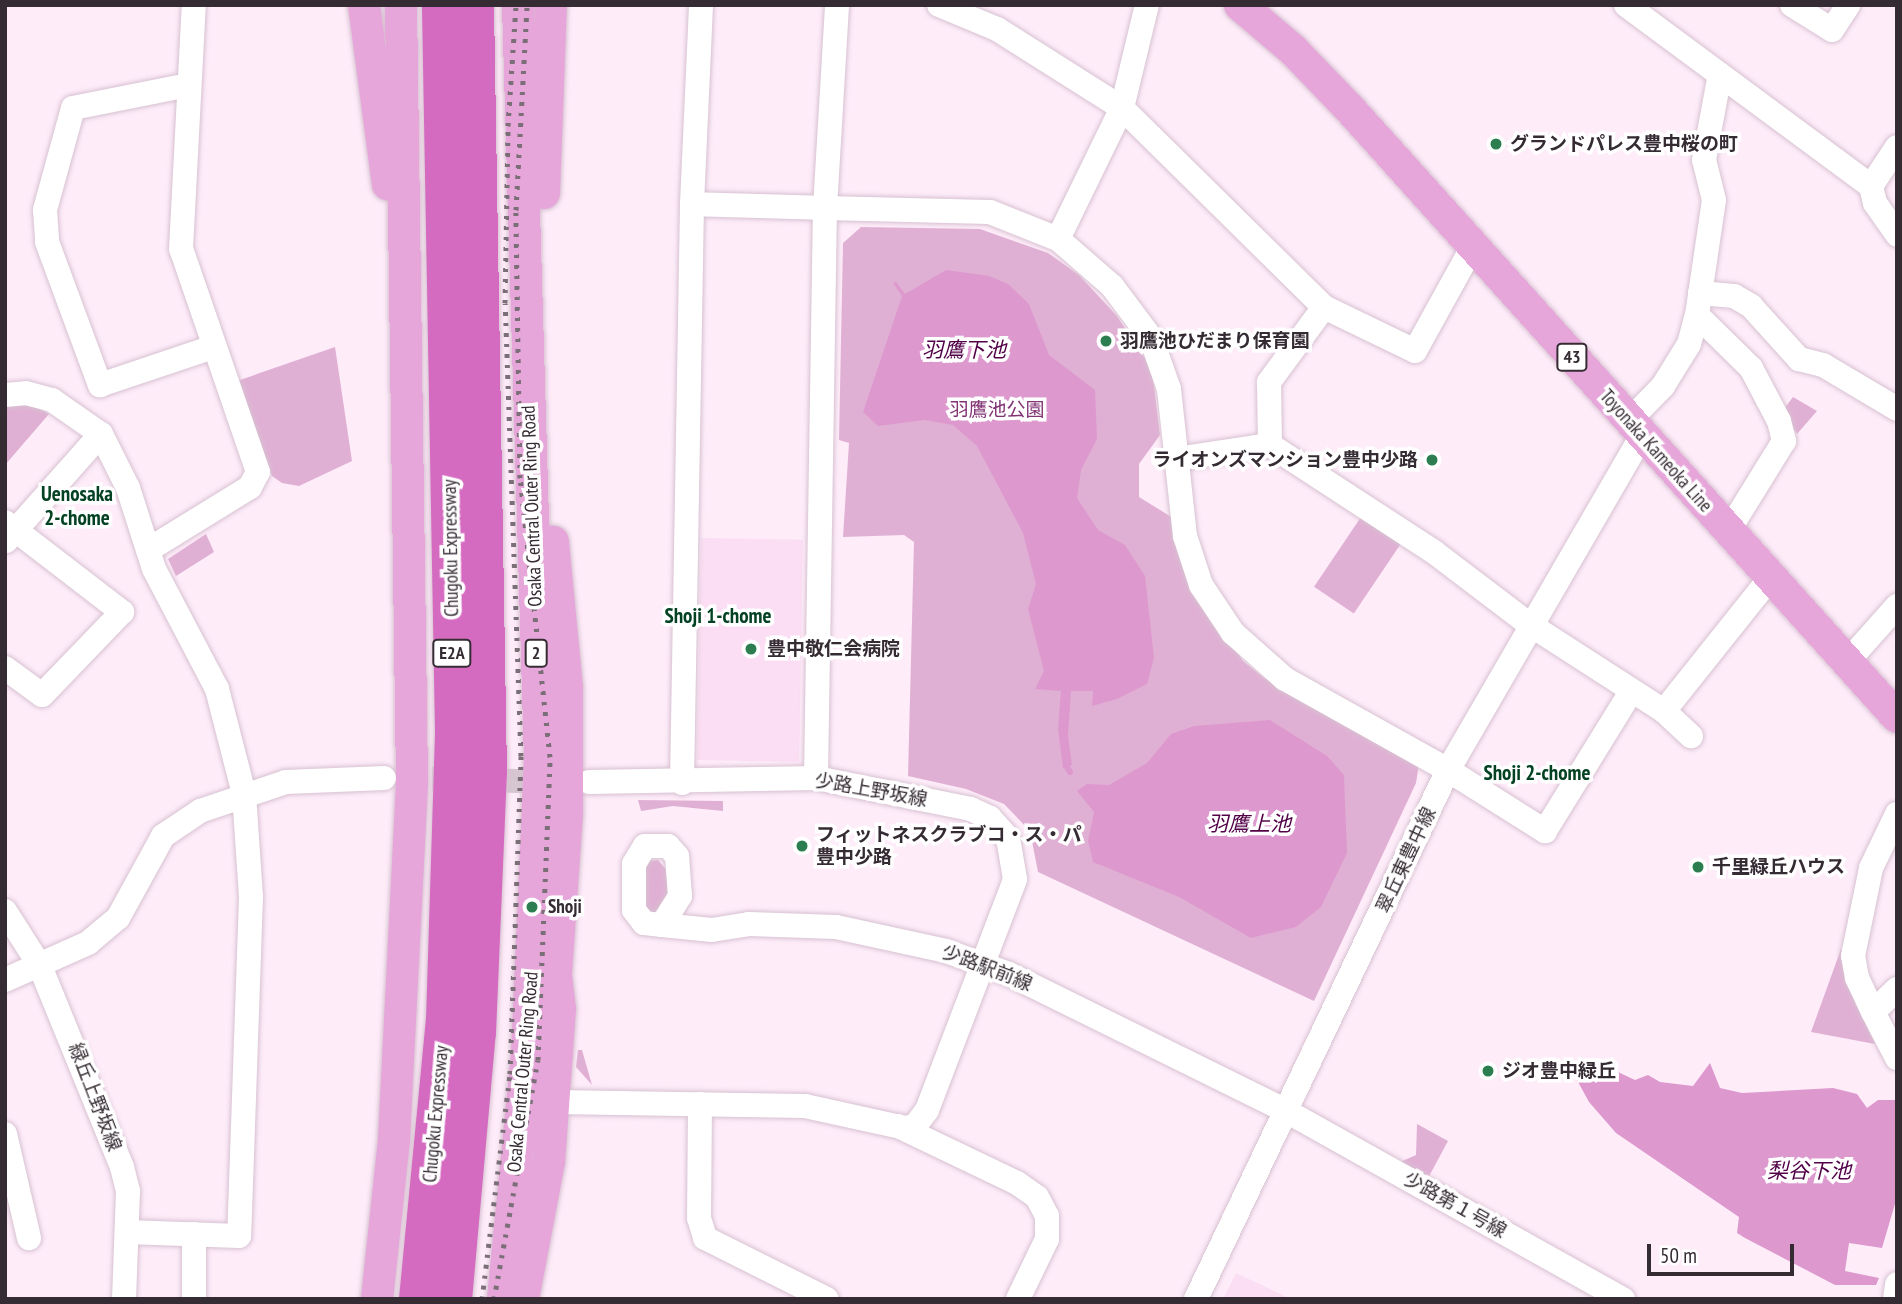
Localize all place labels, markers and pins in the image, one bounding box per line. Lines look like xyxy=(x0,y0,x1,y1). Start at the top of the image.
place label: グランドパレス豊中桜の町 xyxy=(1510,133,1738,155)
marker: グランドパレス豊中桜の町 xyxy=(1488,136,1504,152)
place label: 羽鷹池ひだまり保育園 xyxy=(1120,330,1310,352)
marker: 羽鷹池ひだまり保育園 xyxy=(1098,333,1114,349)
place label: ライオンズマンション豊中少路 xyxy=(1152,449,1418,471)
marker: ライオンズマンション豊中少路 xyxy=(1424,452,1440,468)
place label: 豊中敬仁会病院 xyxy=(767,638,900,660)
marker: 豊中敬仁会病院 xyxy=(741,639,761,659)
place label: フィットネスクラブコ・ス・パ 豊中少路 xyxy=(816,824,1082,868)
marker: フィットネスクラブコ・ス・パ 豊中少路 xyxy=(794,838,810,854)
place label: 千里緑丘ハウス xyxy=(1712,856,1845,878)
marker: 千里緑丘ハウス xyxy=(1690,859,1706,875)
place label: Shoji xyxy=(548,896,582,918)
marker: Shoji xyxy=(522,897,542,917)
place label: ジオ豊中緑丘 xyxy=(1502,1060,1616,1082)
marker: ジオ豊中緑丘 xyxy=(1480,1063,1496,1079)

